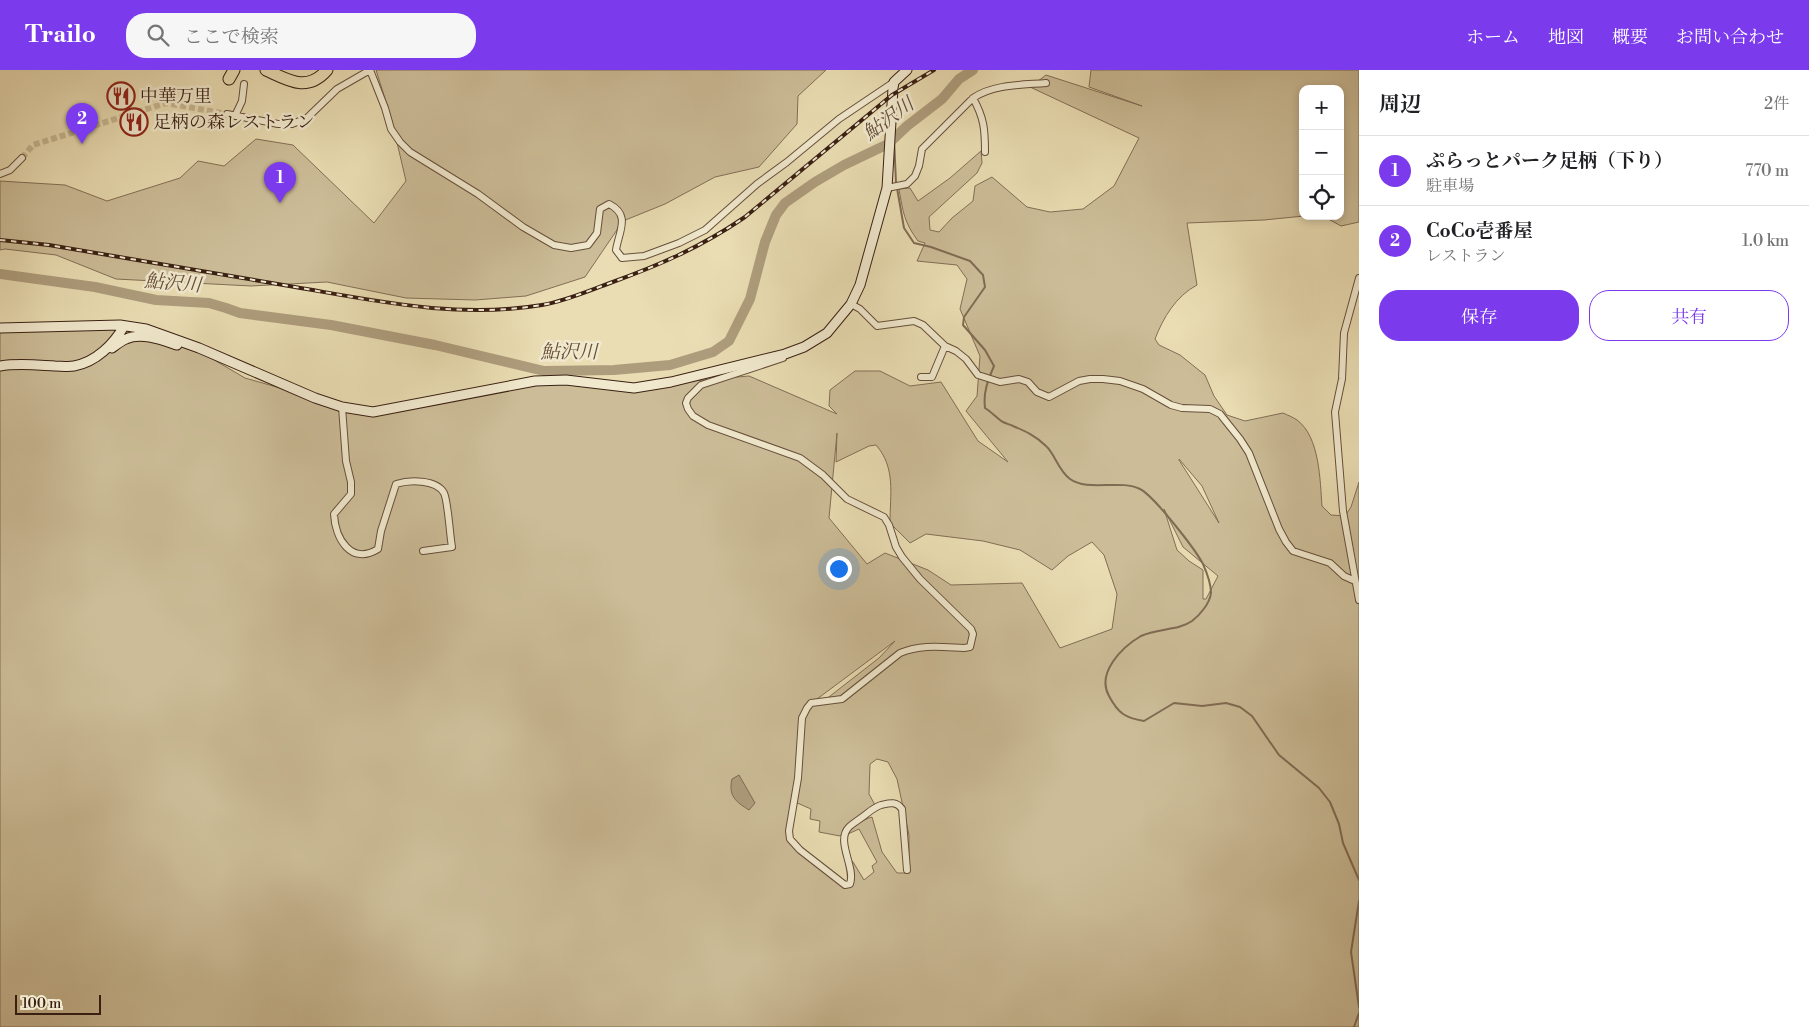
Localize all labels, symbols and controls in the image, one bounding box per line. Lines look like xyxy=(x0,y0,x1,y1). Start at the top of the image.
search box xyxy=(126,13,476,58)
text: Trailo xyxy=(25,20,96,50)
icon: search xyxy=(144,21,172,49)
text: ここで検索 xyxy=(184,25,279,49)
text: ホーム xyxy=(1466,26,1520,49)
text: 地図 xyxy=(1548,26,1584,49)
text: 概要 xyxy=(1612,26,1648,49)
text: お問い合わせ xyxy=(1676,26,1784,49)
restaurant icon: 中華万里 xyxy=(106,81,136,111)
place label: 中華万里 xyxy=(140,85,212,108)
map controls xyxy=(1299,85,1344,220)
button: + xyxy=(1299,85,1344,130)
water label: 鮎沢川 xyxy=(858,91,920,145)
text: 周辺 xyxy=(1379,92,1421,118)
text: 2件 xyxy=(1764,94,1789,114)
pin: 2 xyxy=(66,103,98,144)
restaurant icon: 足柄の森レストラン xyxy=(119,107,149,137)
place label: 足柄の森レストラン xyxy=(153,111,314,134)
button: − xyxy=(1299,130,1344,175)
text: ぷらっとパーク足柄（下り） xyxy=(1426,149,1673,173)
text: 1 xyxy=(1391,161,1399,181)
text: 770 m xyxy=(1745,161,1789,181)
pin: 1 xyxy=(264,162,296,203)
button: locate xyxy=(1299,175,1344,220)
text: 駐車場 xyxy=(1426,176,1474,196)
text: CoCo壱番屋 xyxy=(1426,219,1532,243)
text: 2 xyxy=(1390,231,1400,251)
text: 1.0 km xyxy=(1742,231,1789,251)
text: レストラン xyxy=(1426,246,1506,266)
water label: 鮎沢川 xyxy=(143,269,204,298)
button: 保存 xyxy=(1379,290,1579,341)
button: 共有 xyxy=(1589,290,1789,341)
water label: 鮎沢川 xyxy=(540,340,599,364)
your location xyxy=(826,556,852,582)
scale bar xyxy=(15,992,101,1015)
text: 100 m xyxy=(22,995,61,1013)

